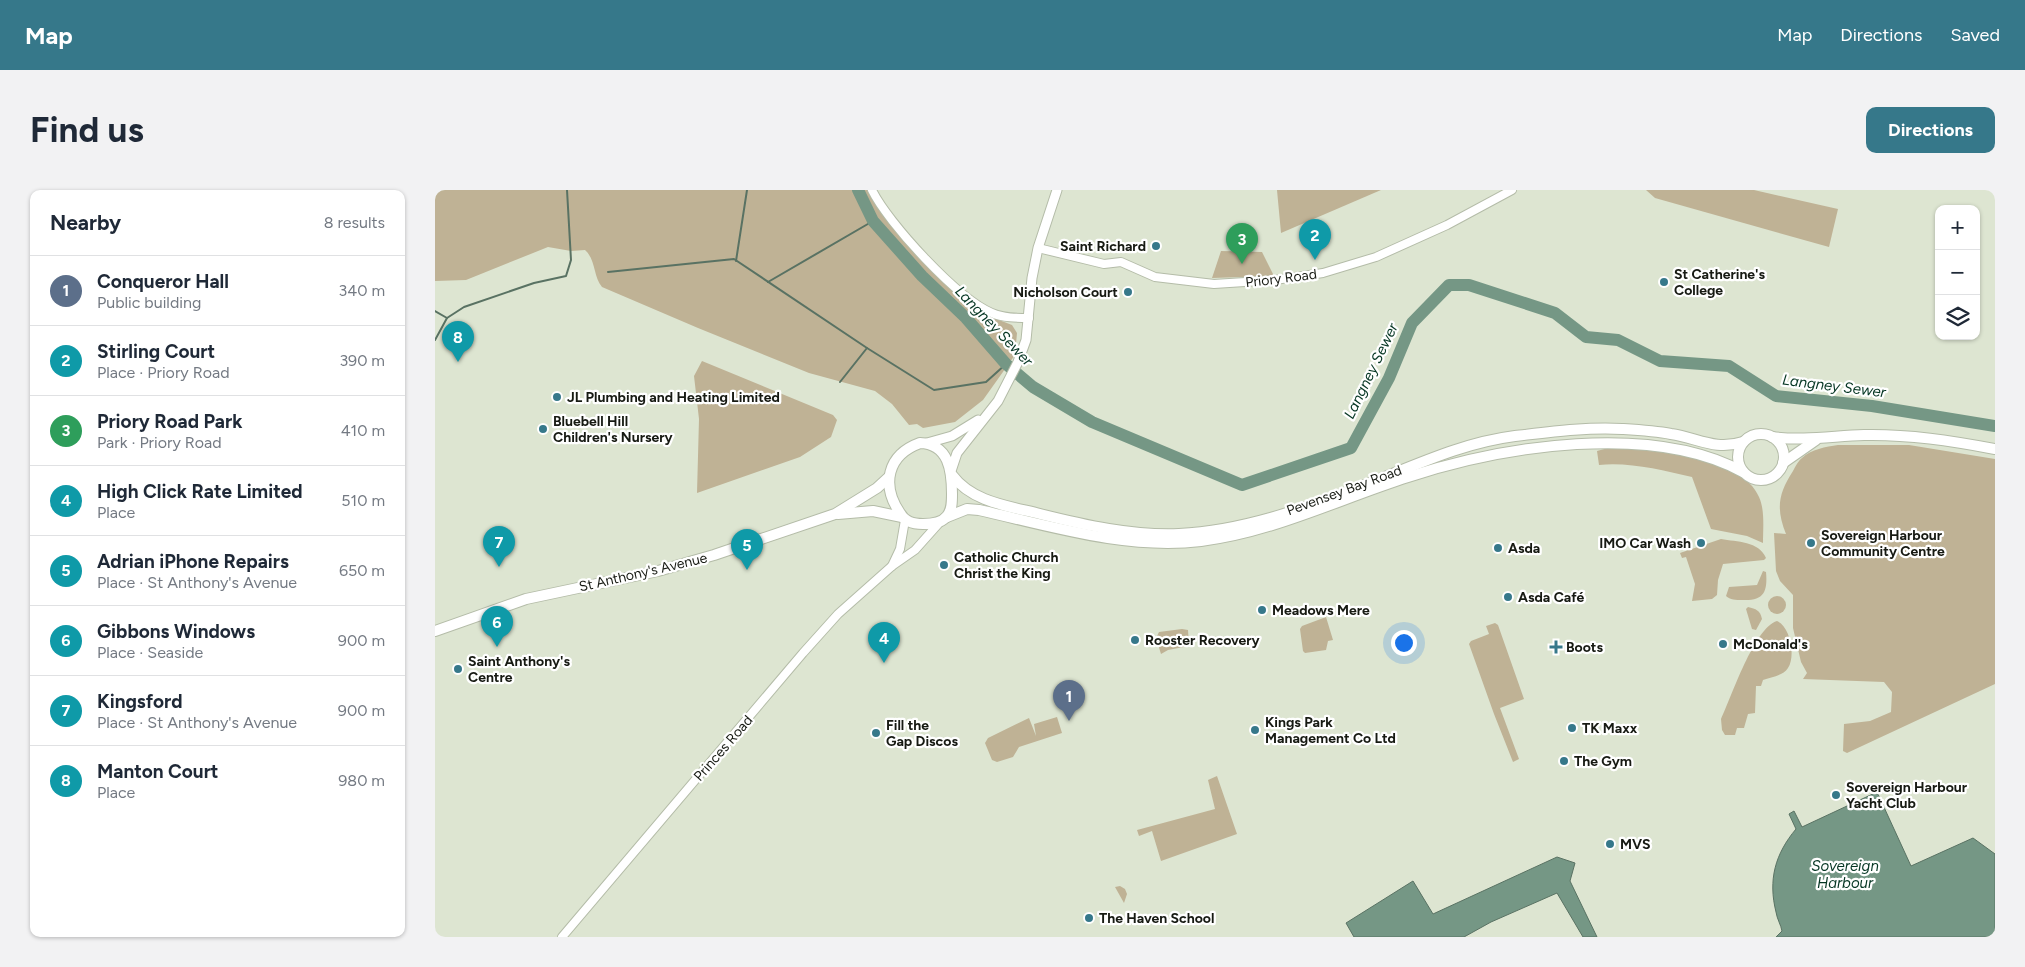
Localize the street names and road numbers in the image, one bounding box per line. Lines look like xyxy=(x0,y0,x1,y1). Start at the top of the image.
street label: Priory Road xyxy=(1244,266,1318,291)
street label: Pevensey Bay Road xyxy=(1284,462,1404,519)
street label: St Anthony's Avenue xyxy=(577,549,709,596)
street label: Princes Road xyxy=(690,712,756,785)

